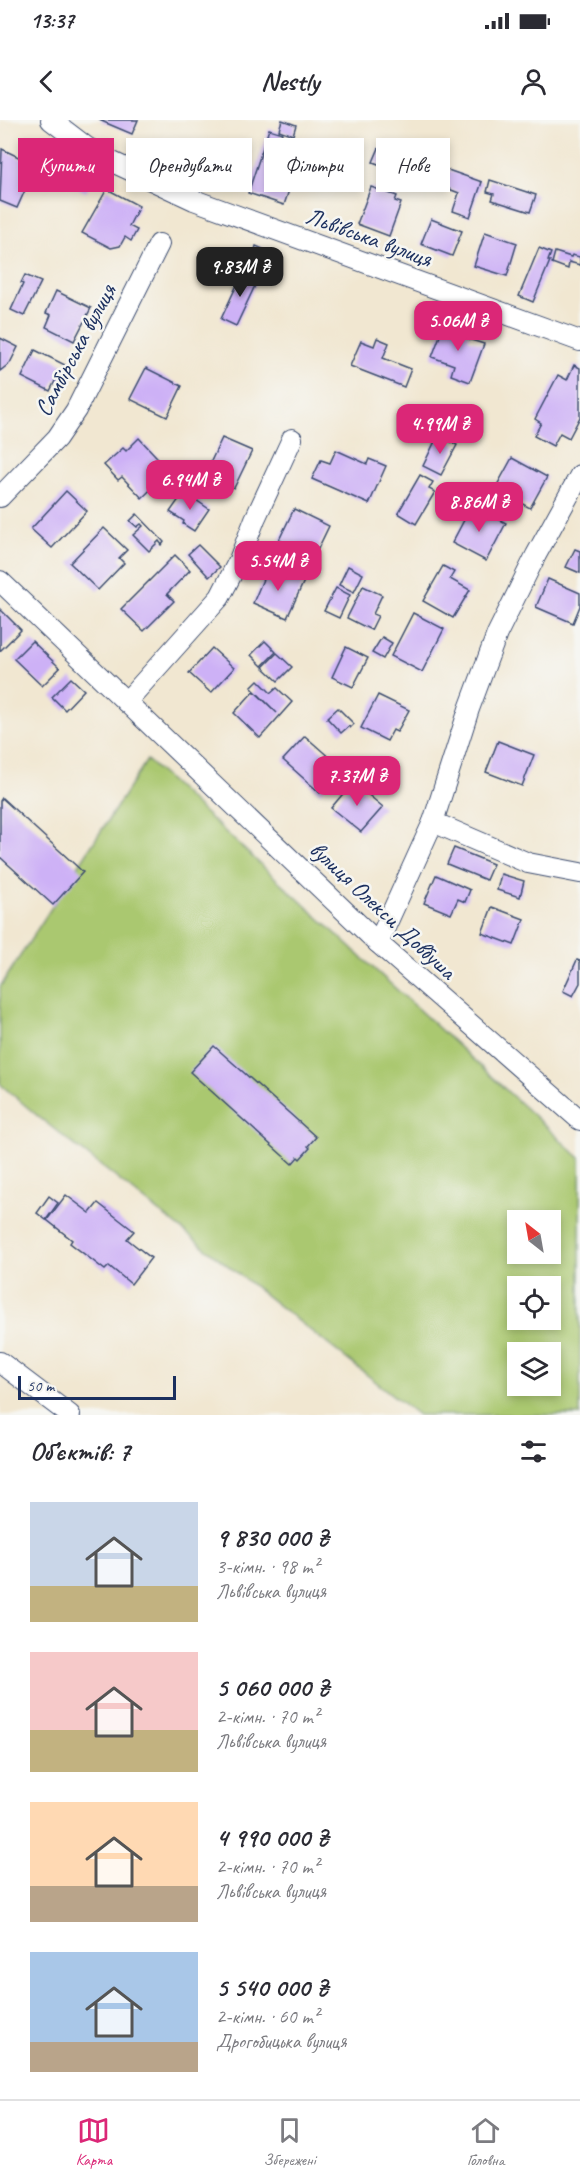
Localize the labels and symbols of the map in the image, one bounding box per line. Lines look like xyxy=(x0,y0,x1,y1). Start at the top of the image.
street label: Львівська вулиця xyxy=(302,200,437,274)
pin: 9.83M ₴ xyxy=(185,247,295,298)
street label: Самбірська вулиця xyxy=(28,278,123,421)
pin: 5.06M ₴ xyxy=(403,301,513,352)
pin: 4.99M ₴ xyxy=(385,404,495,455)
pin: 6.94M ₴ xyxy=(135,460,245,511)
pin: 8.86M ₴ xyxy=(424,482,534,533)
pin: 5.54M ₴ xyxy=(223,541,333,592)
pin: 7.37M ₴ xyxy=(302,756,412,807)
street label: вулиця Олекси Довбуша xyxy=(303,834,464,987)
north arrow xyxy=(507,1210,561,1264)
scale bar xyxy=(18,1373,176,1400)

